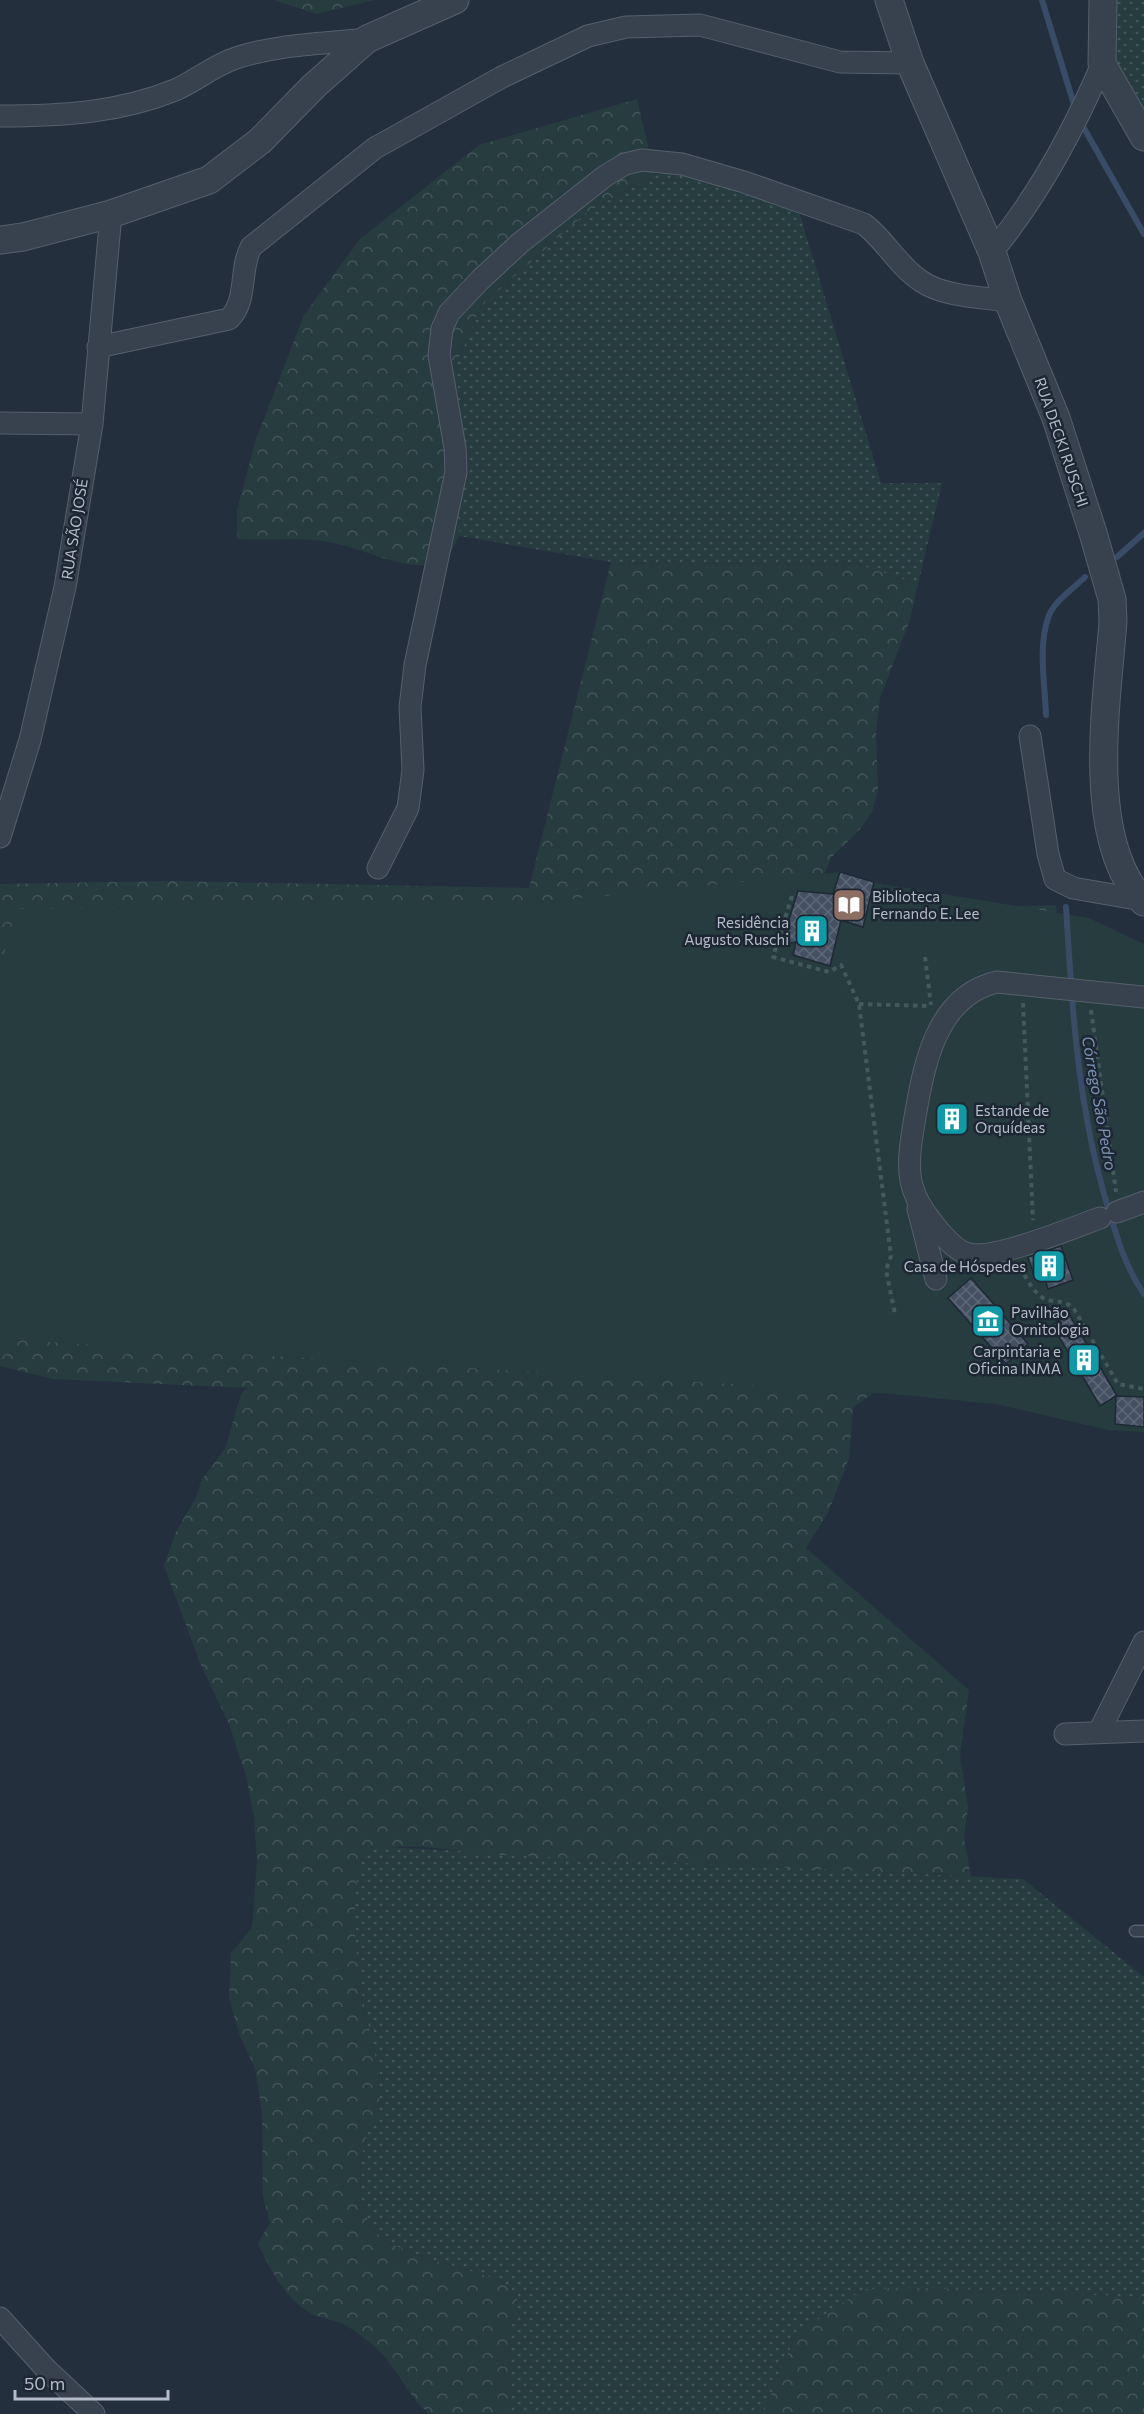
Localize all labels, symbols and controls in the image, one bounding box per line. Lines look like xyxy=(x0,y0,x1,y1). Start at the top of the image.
street label: RUA DECKI RUSCHI xyxy=(1031,375,1093,509)
street label: RUA SÃO JOSÉ xyxy=(56,477,91,581)
library icon: Biblioteca Fernando E. Lee xyxy=(831,887,867,923)
place label: Biblioteca Fernando E. Lee xyxy=(872,887,980,922)
place label: Residência Augusto Ruschi xyxy=(684,913,789,948)
building icon: Residência Augusto Ruschi xyxy=(794,913,830,949)
water label: Córrego São Pedro xyxy=(1079,1034,1121,1172)
building icon: Estande de Orquídeas xyxy=(934,1101,970,1137)
place label: Estande de Orquídeas xyxy=(975,1101,1049,1136)
building icon: Casa de Hóspedes xyxy=(1031,1248,1067,1284)
place label: Casa de Hóspedes xyxy=(904,1257,1026,1275)
museum icon: Pavilhão Ornitologia xyxy=(970,1303,1006,1339)
place label: Pavilhão Ornitologia xyxy=(1011,1303,1089,1338)
place label: Carpintaria e Oficina INMA xyxy=(968,1342,1061,1377)
building icon: Carpintaria e Oficina INMA xyxy=(1066,1342,1102,1378)
scale bar xyxy=(15,2363,168,2401)
text: 50 m xyxy=(24,2372,65,2394)

